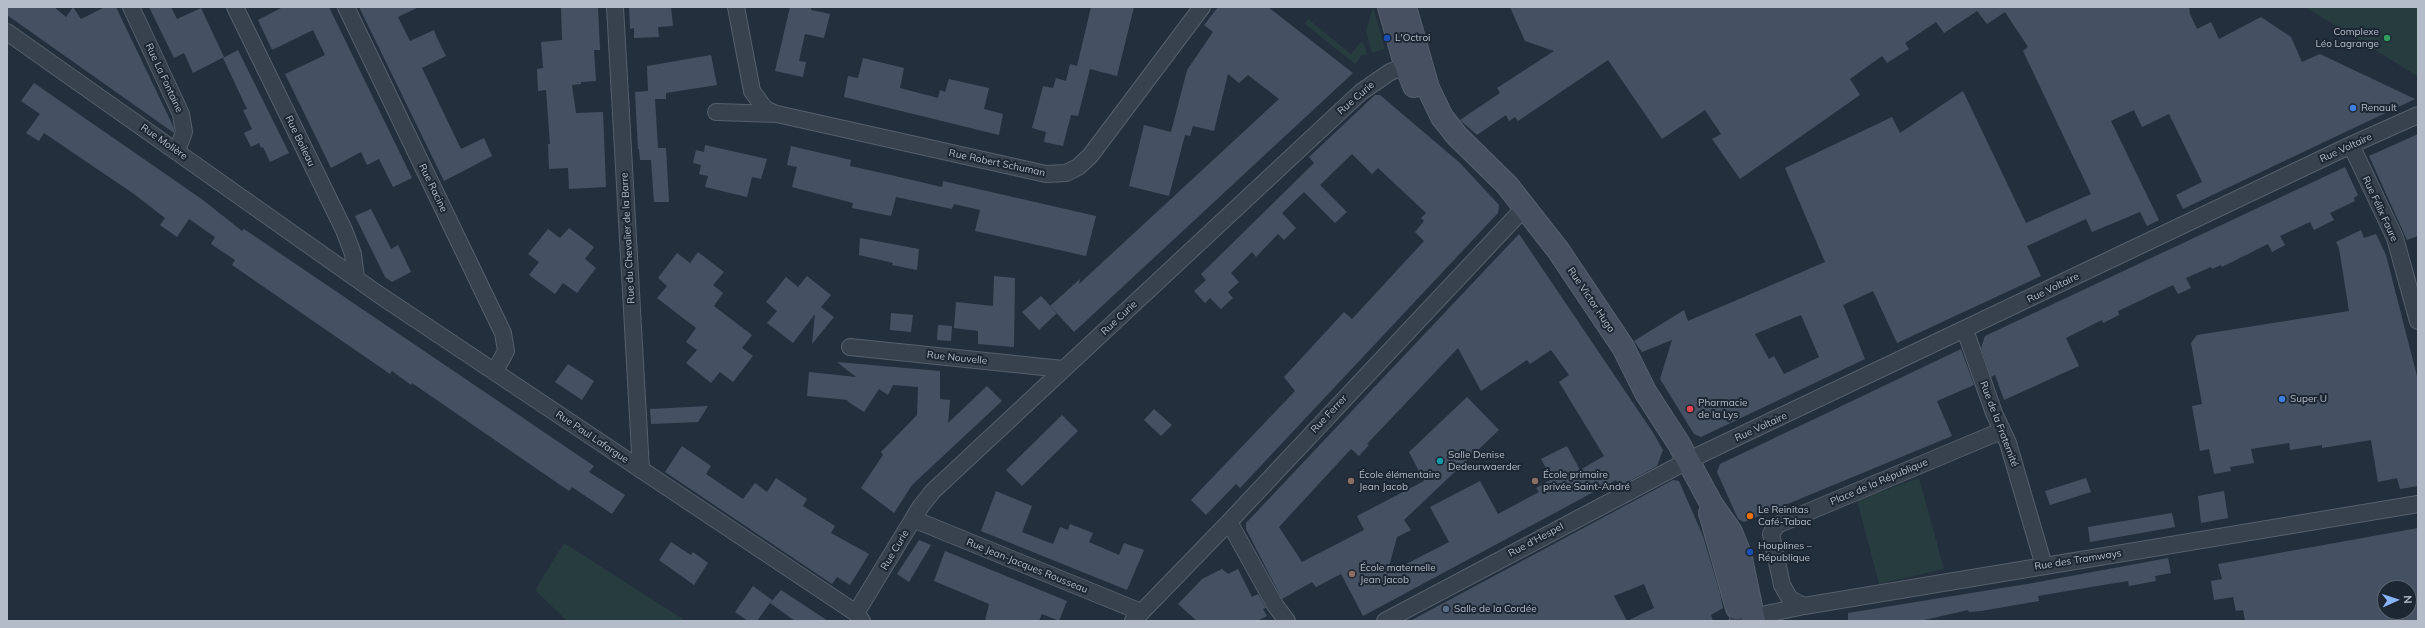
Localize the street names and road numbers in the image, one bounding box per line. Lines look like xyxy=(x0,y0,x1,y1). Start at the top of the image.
street label: Rue La Fontaine xyxy=(143,41,185,115)
street label: Rue Curie xyxy=(1335,79,1377,117)
street label: Rue Boileau xyxy=(283,114,317,168)
street label: Rue Molière xyxy=(138,122,190,162)
street label: Rue Voltaire xyxy=(2318,131,2374,165)
street label: Rue Robert Schuman xyxy=(948,147,1046,179)
street label: Rue Racine xyxy=(416,162,450,214)
street label: Rue du Chevalier de la Barre xyxy=(619,172,637,304)
street label: Rue Félix Faure xyxy=(2360,175,2400,243)
street label: Rue Victor Hugo xyxy=(1565,265,1617,335)
street label: Rue Voltaire xyxy=(2025,270,2081,306)
street label: Rue Curie xyxy=(1099,298,1139,338)
street label: Rue Nouvelle xyxy=(926,349,988,367)
street label: Rue de la Fraternité xyxy=(1977,380,2021,468)
street label: Rue Ferrer xyxy=(1308,392,1350,436)
street label: Rue Paul Lafargue xyxy=(553,408,631,466)
street label: Rue Voltaire xyxy=(1733,410,1789,444)
street label: Place de la République xyxy=(1828,456,1930,508)
street label: Rue d'Hespel xyxy=(1506,520,1566,560)
street label: Rue Curie xyxy=(878,528,912,572)
street label: Rue Jean-Jacques Rousseau xyxy=(965,536,1089,596)
street label: Rue des Tramways xyxy=(2034,547,2122,573)

